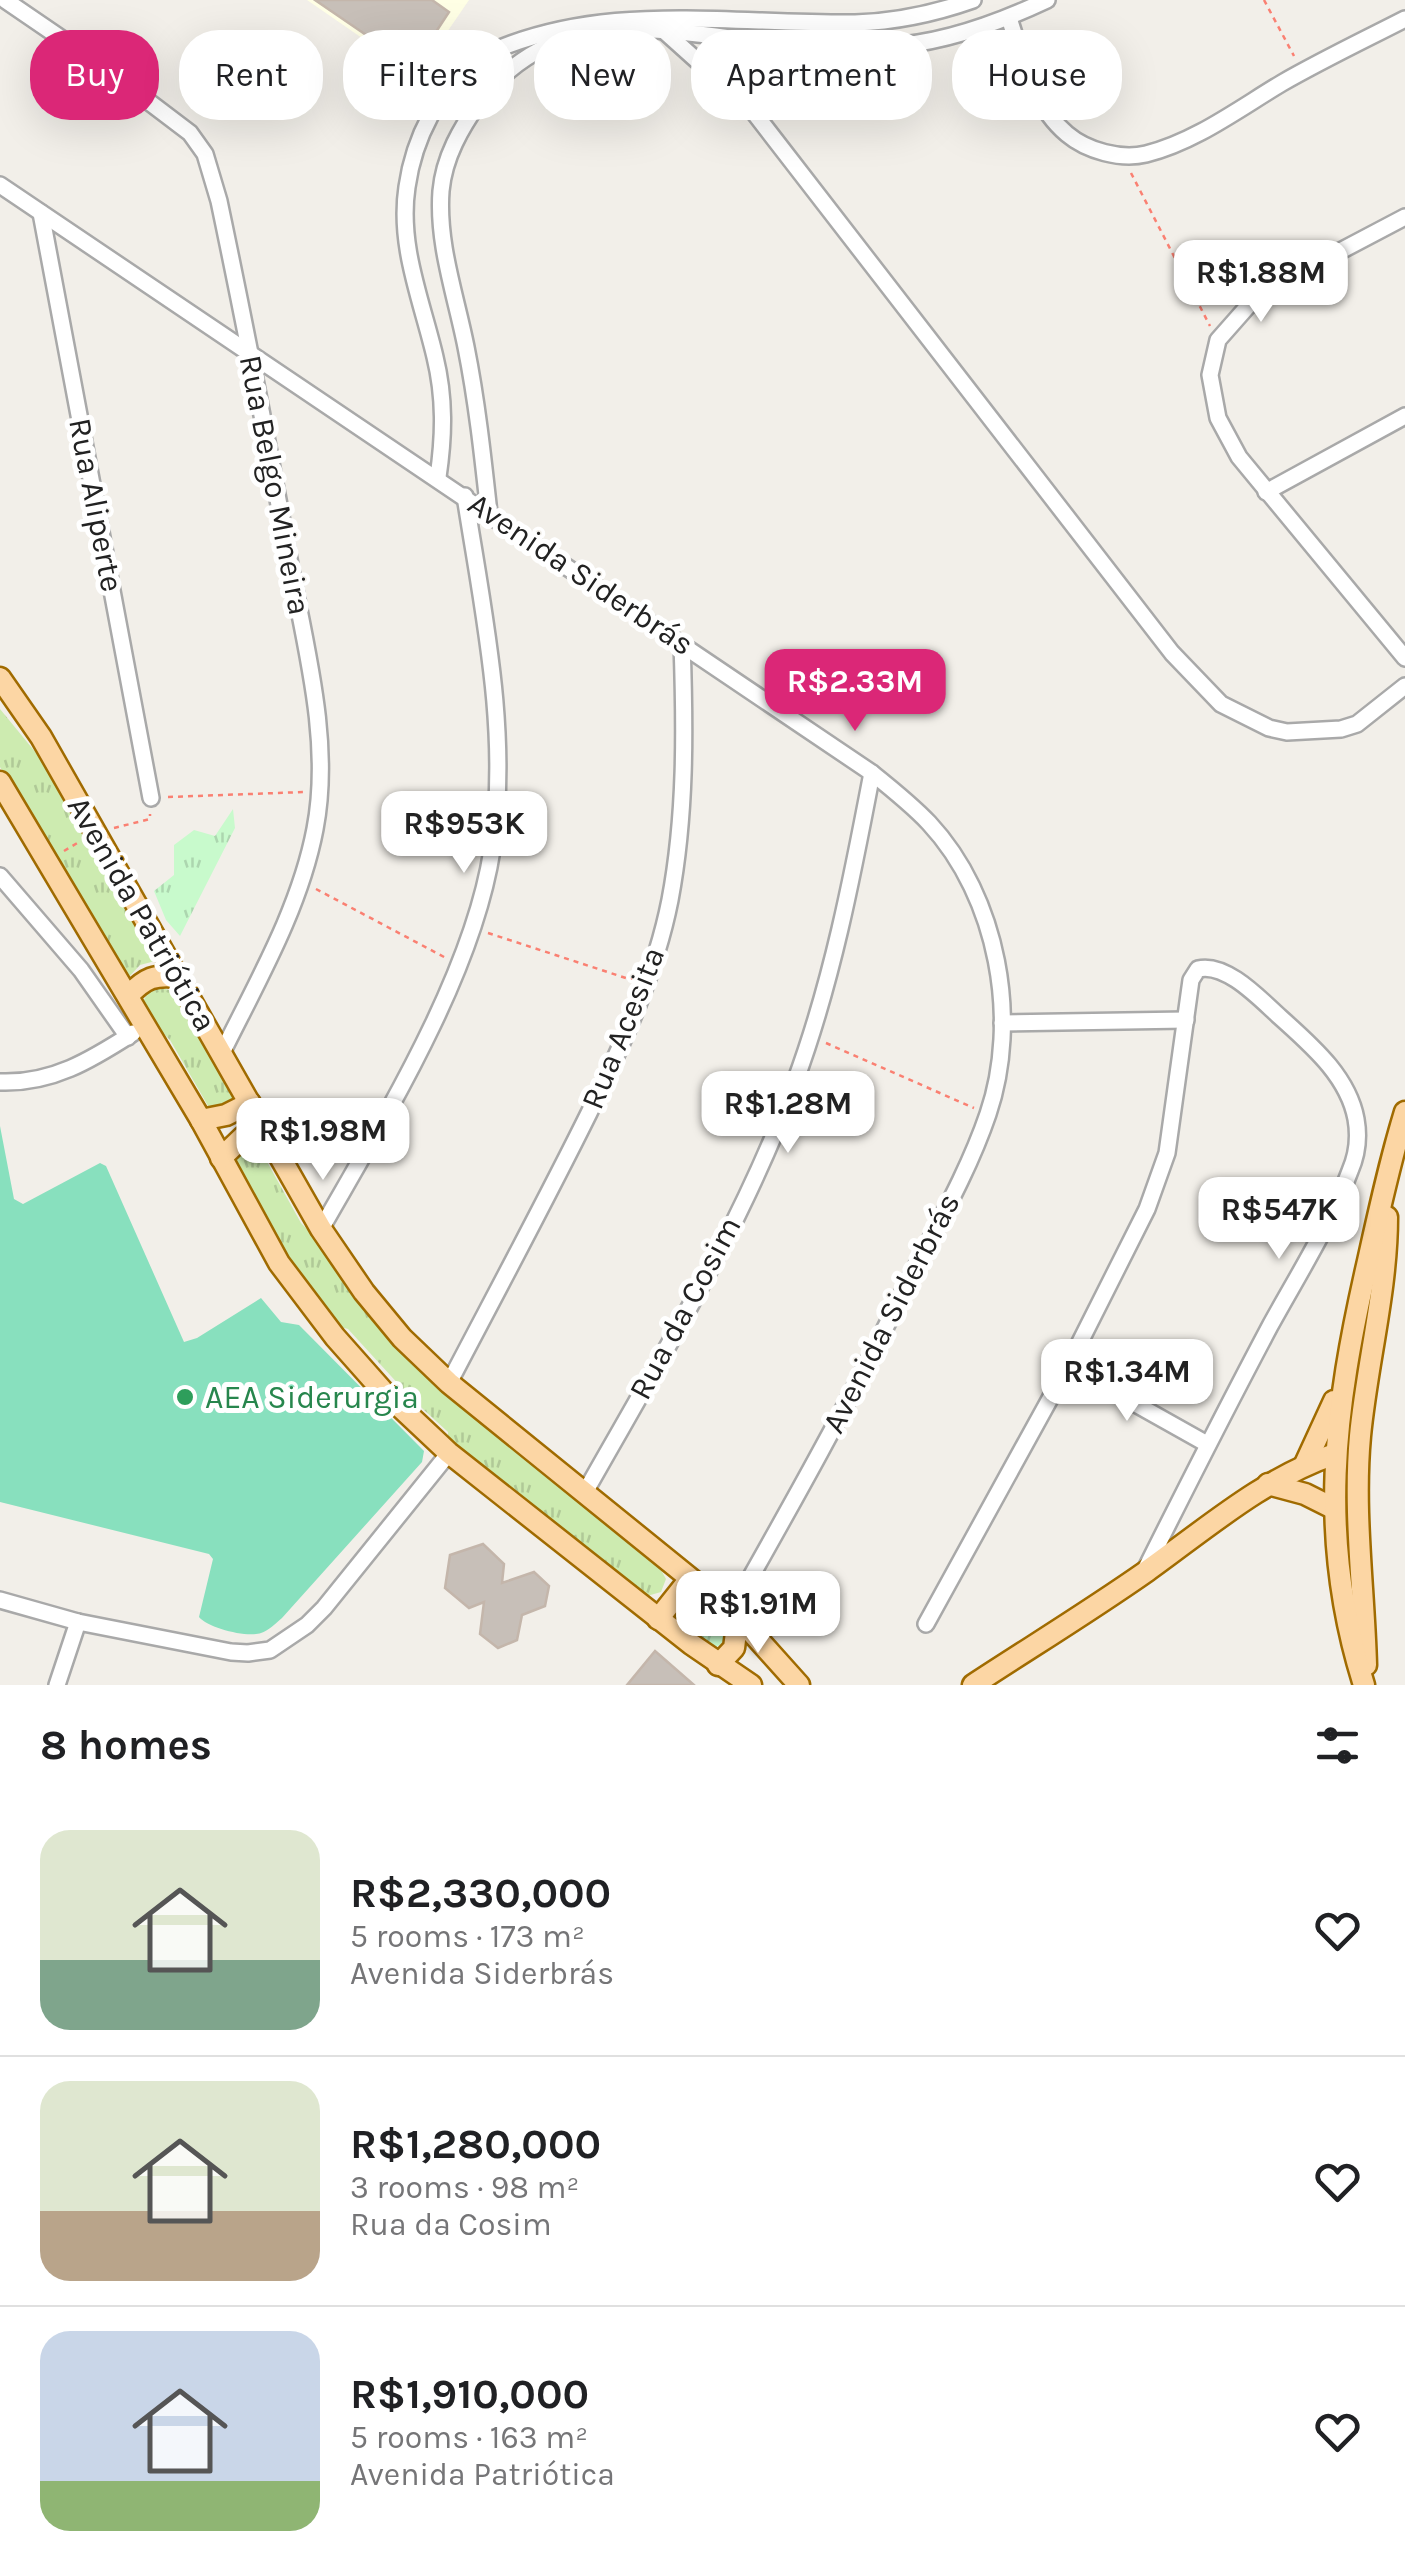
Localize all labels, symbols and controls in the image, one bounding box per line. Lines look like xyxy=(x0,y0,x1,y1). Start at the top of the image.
chip: Buy xyxy=(30,30,159,120)
chip: Rent xyxy=(179,30,323,120)
chip: Filters xyxy=(343,30,514,120)
chip: New xyxy=(534,30,671,120)
chip: Apartment xyxy=(691,30,932,120)
chip: House xyxy=(952,30,1122,120)
pin: R$1.88M xyxy=(1169,240,1353,325)
text: R$1.88M xyxy=(1196,254,1326,291)
street label: Rua Belgo Mineira xyxy=(232,352,318,618)
street label: Rua Aliperte xyxy=(61,415,131,595)
street label: Avenida Siderbrás xyxy=(461,485,701,663)
pin: R$2.33M xyxy=(763,649,947,734)
text: R$2.33M xyxy=(787,663,923,700)
street label: Avenida Patriótica xyxy=(60,790,224,1038)
pin: R$953K xyxy=(383,791,545,876)
text: R$953K xyxy=(403,805,525,842)
street label: Rua Acesita xyxy=(574,942,672,1114)
pin: R$1.28M xyxy=(696,1071,880,1156)
text: R$1.28M xyxy=(724,1085,852,1122)
pin: R$1.98M xyxy=(231,1098,415,1183)
text: R$1.98M xyxy=(258,1112,388,1149)
pin: R$547K xyxy=(1198,1177,1360,1262)
street label: Avenida Siderbrás xyxy=(815,1187,967,1439)
text: R$547K xyxy=(1220,1191,1338,1228)
street label: Rua da Cosim xyxy=(621,1210,749,1406)
pin: R$1.34M xyxy=(1035,1339,1219,1424)
text: R$1.34M xyxy=(1063,1353,1191,1390)
place label: AEA Siderurgia xyxy=(205,1379,419,1416)
marker: AEA Siderurgia xyxy=(174,1386,196,1408)
pin: R$1.91M xyxy=(666,1571,850,1656)
text: R$1.91M xyxy=(698,1585,818,1622)
icon: filters xyxy=(1310,1718,1365,1773)
text: 8 homes xyxy=(40,1720,212,1770)
text: R$2,330,000 xyxy=(350,1868,611,1918)
icon: home xyxy=(120,1870,240,1990)
icon: heart xyxy=(1310,1903,1365,1958)
text: 5 rooms · 173 m² xyxy=(350,1918,585,1955)
text: Avenida Siderbrás xyxy=(350,1955,614,1992)
text: R$1,280,000 xyxy=(350,2119,601,2169)
icon: home xyxy=(120,2121,240,2241)
icon: heart xyxy=(1310,2154,1365,2209)
text: 3 rooms · 98 m² xyxy=(350,2169,579,2206)
text: Rua da Cosim xyxy=(350,2206,552,2243)
text: R$1,910,000 xyxy=(350,2369,589,2419)
icon: home xyxy=(120,2371,240,2491)
icon: heart xyxy=(1310,2404,1365,2459)
text: 5 rooms · 163 m² xyxy=(350,2419,588,2456)
text: Avenida Patriótica xyxy=(350,2456,615,2493)

